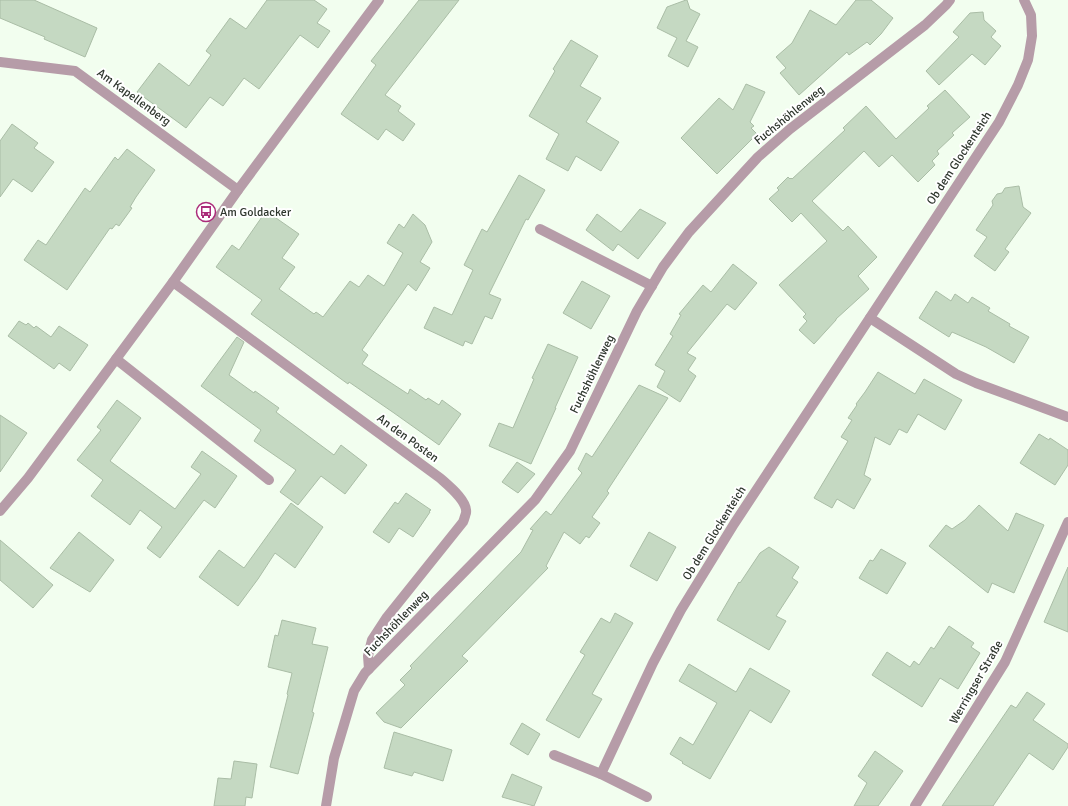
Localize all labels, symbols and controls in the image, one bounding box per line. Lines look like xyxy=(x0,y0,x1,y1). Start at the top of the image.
street label: Am Kapellenberg xyxy=(94,66,174,129)
street label: Fuchshöhlenweg xyxy=(751,83,827,148)
street label: Ob dem Glockenteich xyxy=(924,109,995,208)
bus stop icon: Am Goldacker xyxy=(195,201,217,223)
place label: Am Goldacker xyxy=(220,205,292,220)
street label: Fuchshöhlenweg xyxy=(567,332,618,416)
street label: An den Posten xyxy=(374,411,442,466)
street label: Ob dem Glockenteich xyxy=(679,483,749,583)
street label: Fuchshöhlenweg xyxy=(361,587,432,659)
street label: Werringser Straße xyxy=(946,638,1006,727)

